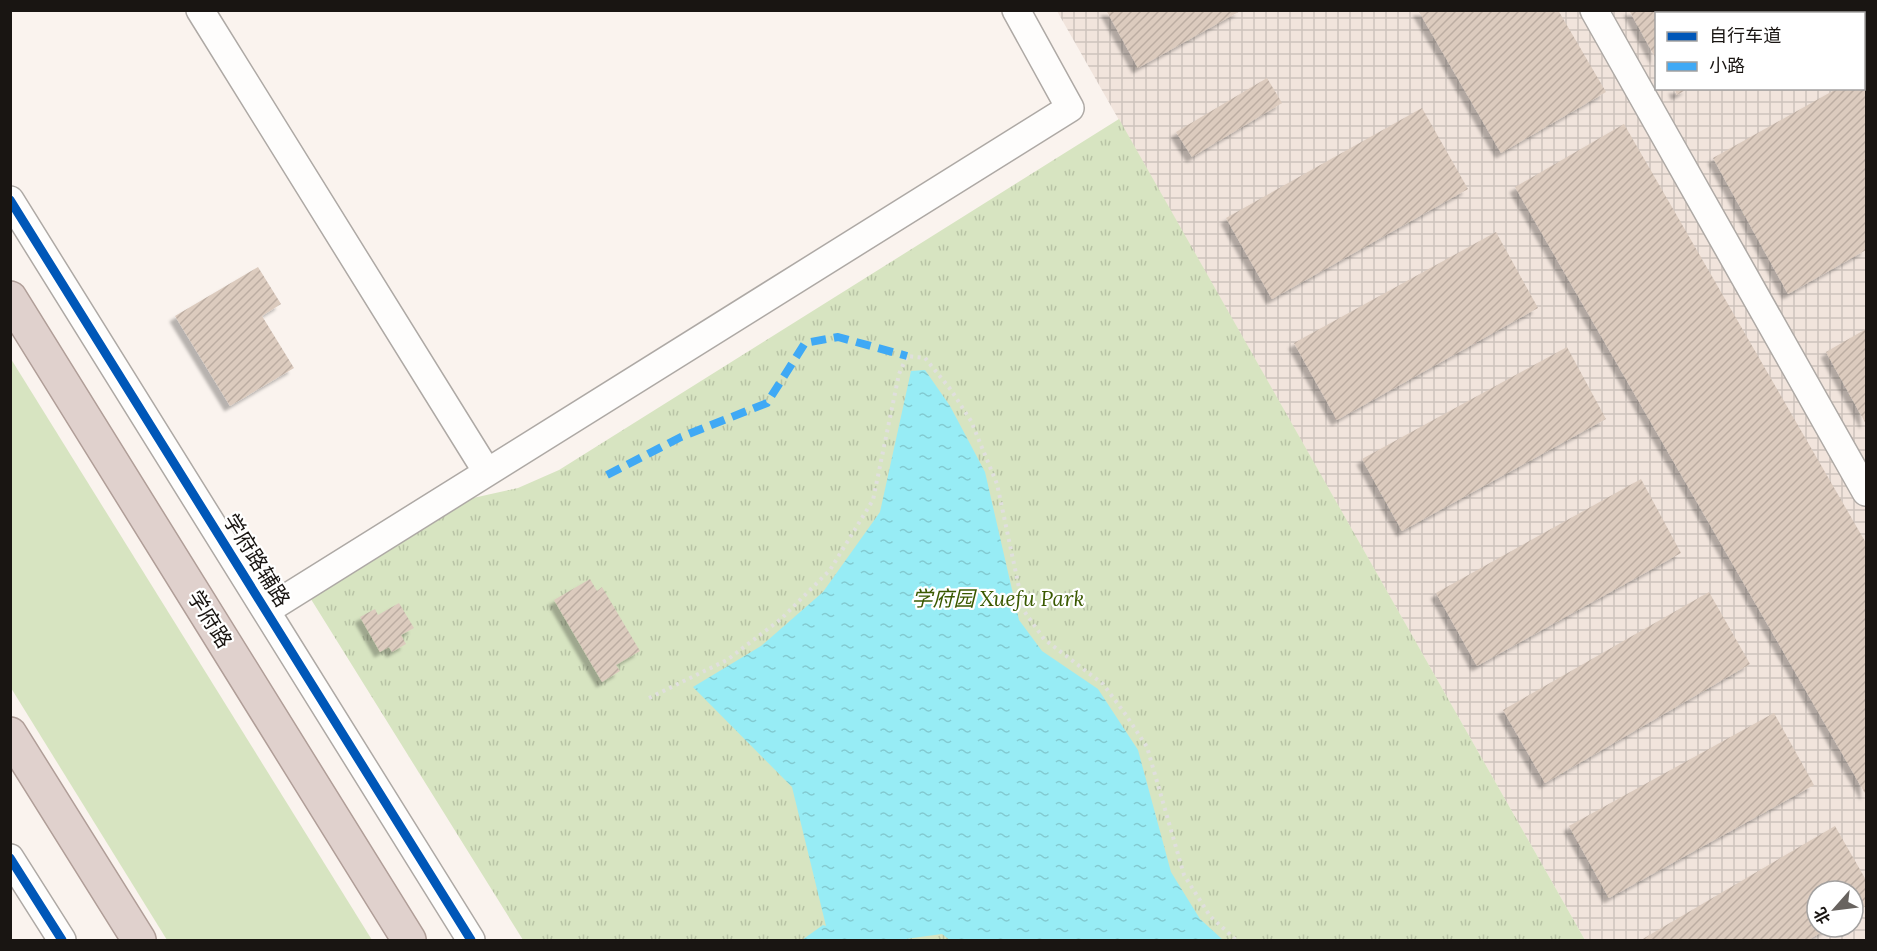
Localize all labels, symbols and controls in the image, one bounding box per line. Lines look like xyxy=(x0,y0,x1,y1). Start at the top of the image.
legend xyxy=(1655,12,1865,90)
text: 自行车道 xyxy=(1709,24,1781,47)
text: 小路 xyxy=(1709,54,1745,77)
street label: 学府路辅路 xyxy=(218,508,296,612)
street label: 学府路 xyxy=(182,585,238,653)
park label: 学府园 Xuefu Park xyxy=(912,585,1085,612)
north arrow xyxy=(1805,879,1865,939)
text: 北 xyxy=(1809,904,1834,928)

